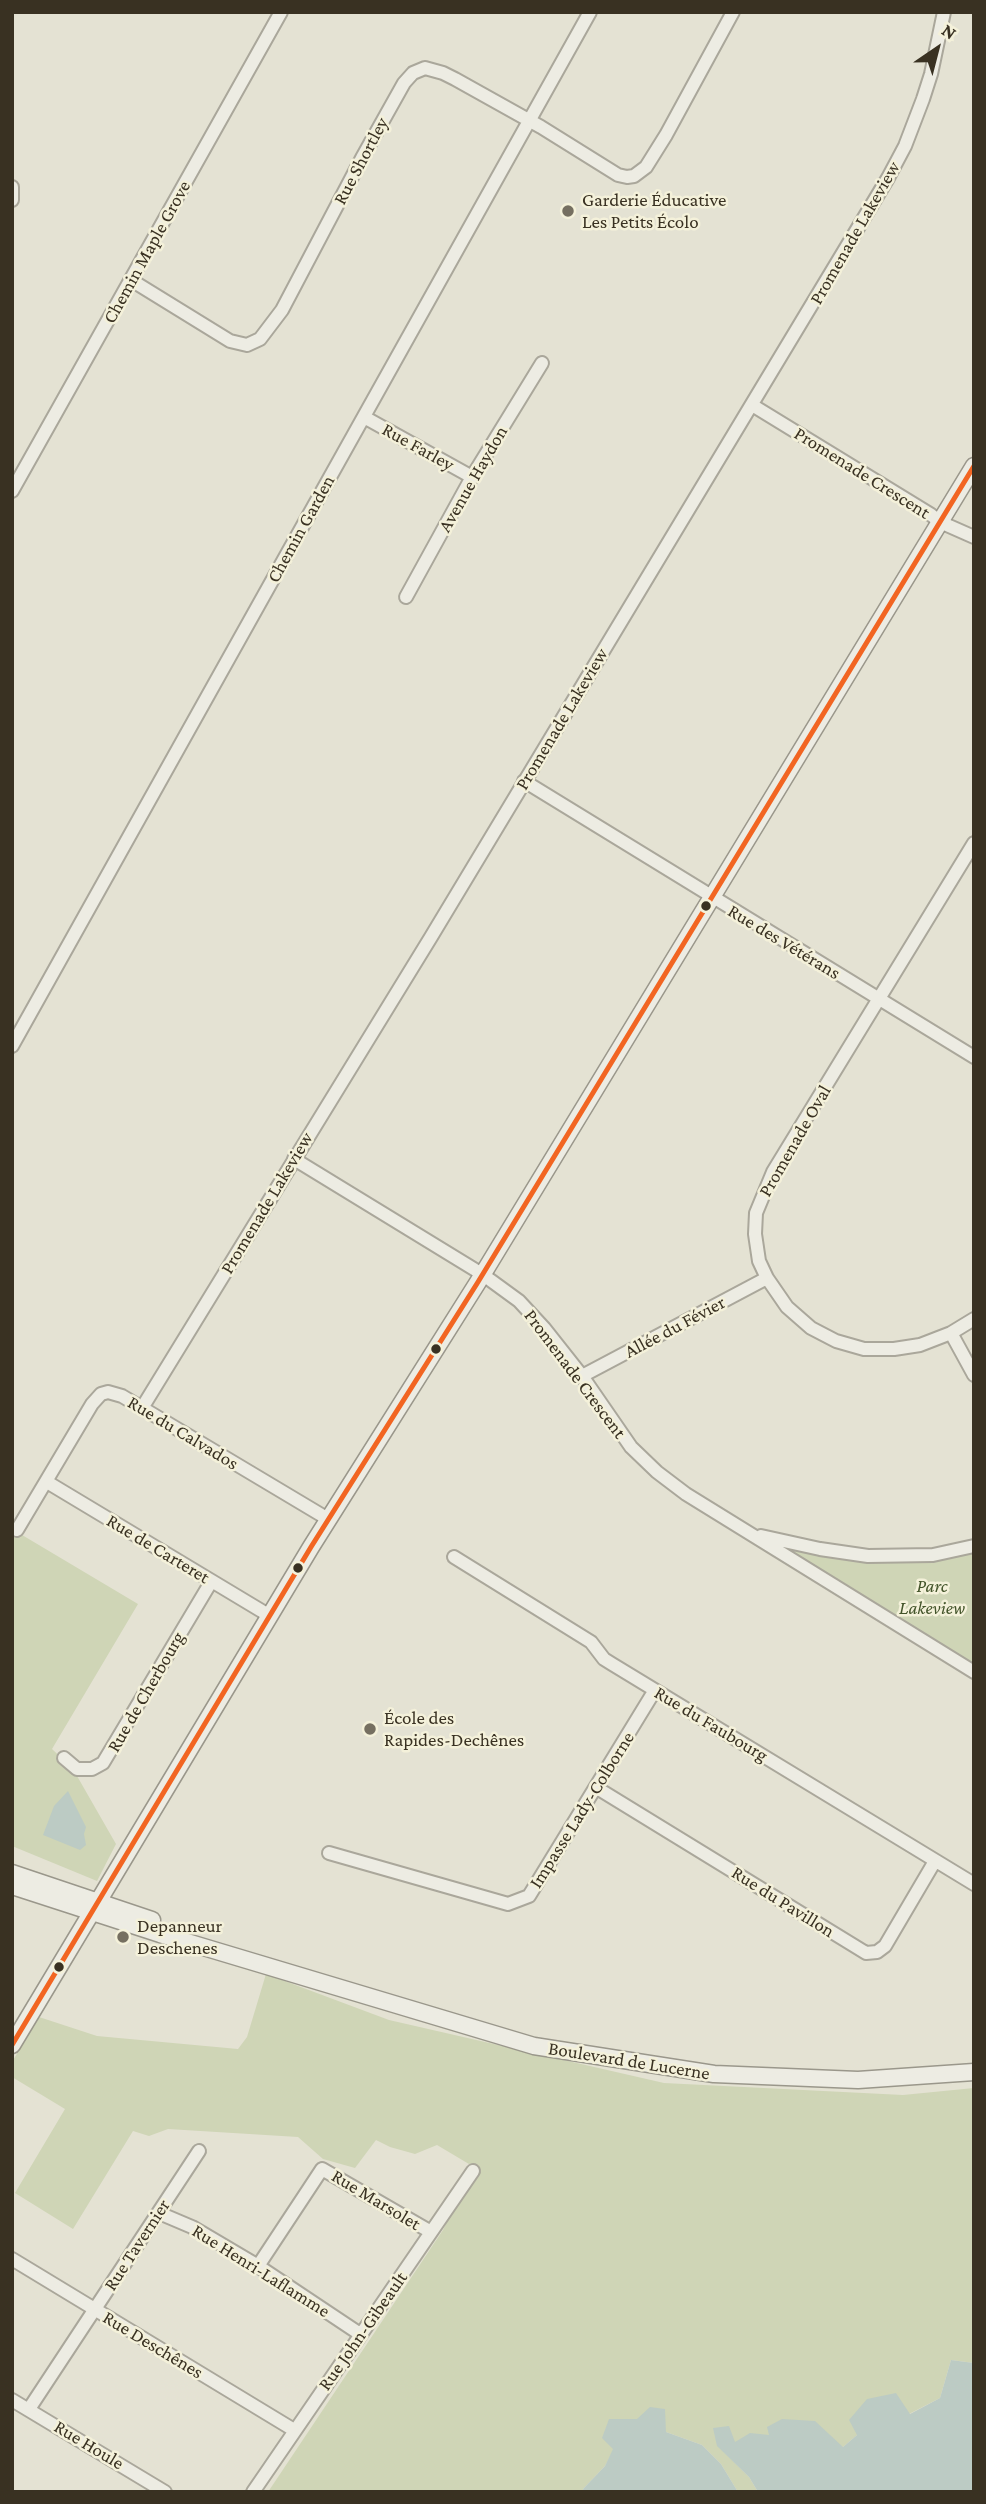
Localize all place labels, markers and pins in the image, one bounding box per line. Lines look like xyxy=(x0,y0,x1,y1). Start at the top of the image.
place label: Garderie Éducative Les Petits Écolo xyxy=(582,189,726,233)
marker: Garderie Éducative Les Petits Écolo xyxy=(560,203,576,219)
unlabelled marker xyxy=(699,899,713,913)
unlabelled marker xyxy=(429,1342,443,1356)
unlabelled marker xyxy=(291,1561,305,1575)
place label: École des Rapides-Dechênes xyxy=(384,1707,524,1751)
marker: École des Rapides-Dechênes xyxy=(362,1721,378,1737)
place label: Depanneur Deschenes xyxy=(137,1915,222,1959)
marker: Depanneur Deschenes xyxy=(115,1929,131,1945)
unlabelled marker xyxy=(52,1960,66,1974)

